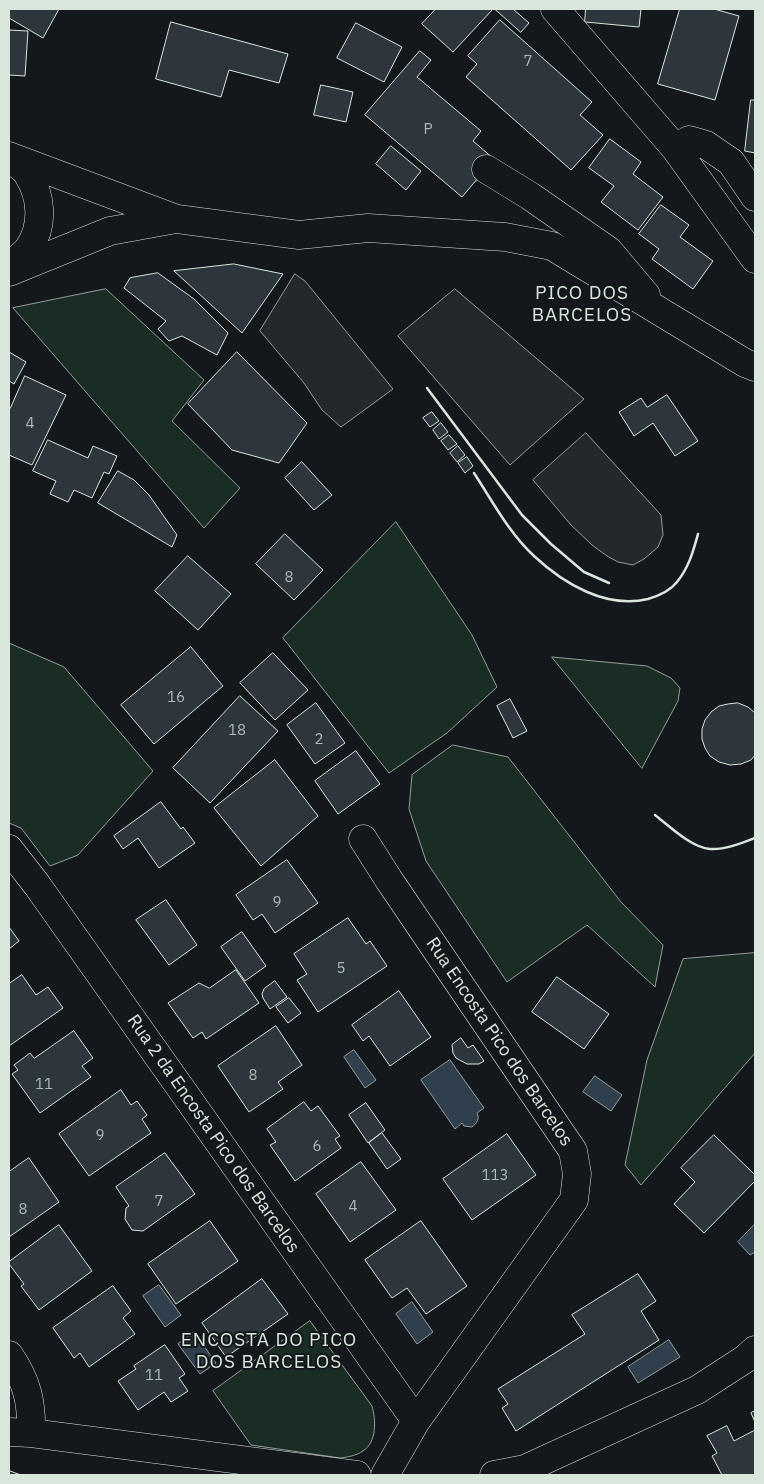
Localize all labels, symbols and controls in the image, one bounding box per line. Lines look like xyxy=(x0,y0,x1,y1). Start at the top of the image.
house number: 7 xyxy=(524,53,532,71)
house number: P xyxy=(423,121,433,139)
district label: PICO DOS BARCELOS xyxy=(531,283,633,327)
house number: 4 xyxy=(26,415,34,433)
house number: 8 xyxy=(285,569,293,587)
house number: 16 xyxy=(167,689,185,707)
house number: 18 xyxy=(228,722,246,740)
house number: 2 xyxy=(315,731,323,749)
house number: 9 xyxy=(273,894,281,912)
street label: Rua Encosta Pico dos Barcelos xyxy=(421,934,577,1150)
house number: 5 xyxy=(337,960,345,978)
street label: Rua 2 da Encosta Pico dos Barcelos xyxy=(122,1011,304,1257)
house number: 8 xyxy=(249,1067,257,1085)
house number: 11 xyxy=(35,1076,53,1094)
house number: 9 xyxy=(96,1127,104,1145)
house number: 6 xyxy=(313,1138,321,1156)
house number: 113 xyxy=(482,1167,508,1185)
house number: 7 xyxy=(155,1193,163,1211)
house number: 4 xyxy=(349,1198,357,1216)
house number: 8 xyxy=(19,1201,27,1219)
district label: ENCOSTA DO PICO DOS BARCELOS xyxy=(179,1330,359,1374)
house number: 11 xyxy=(145,1367,163,1385)

